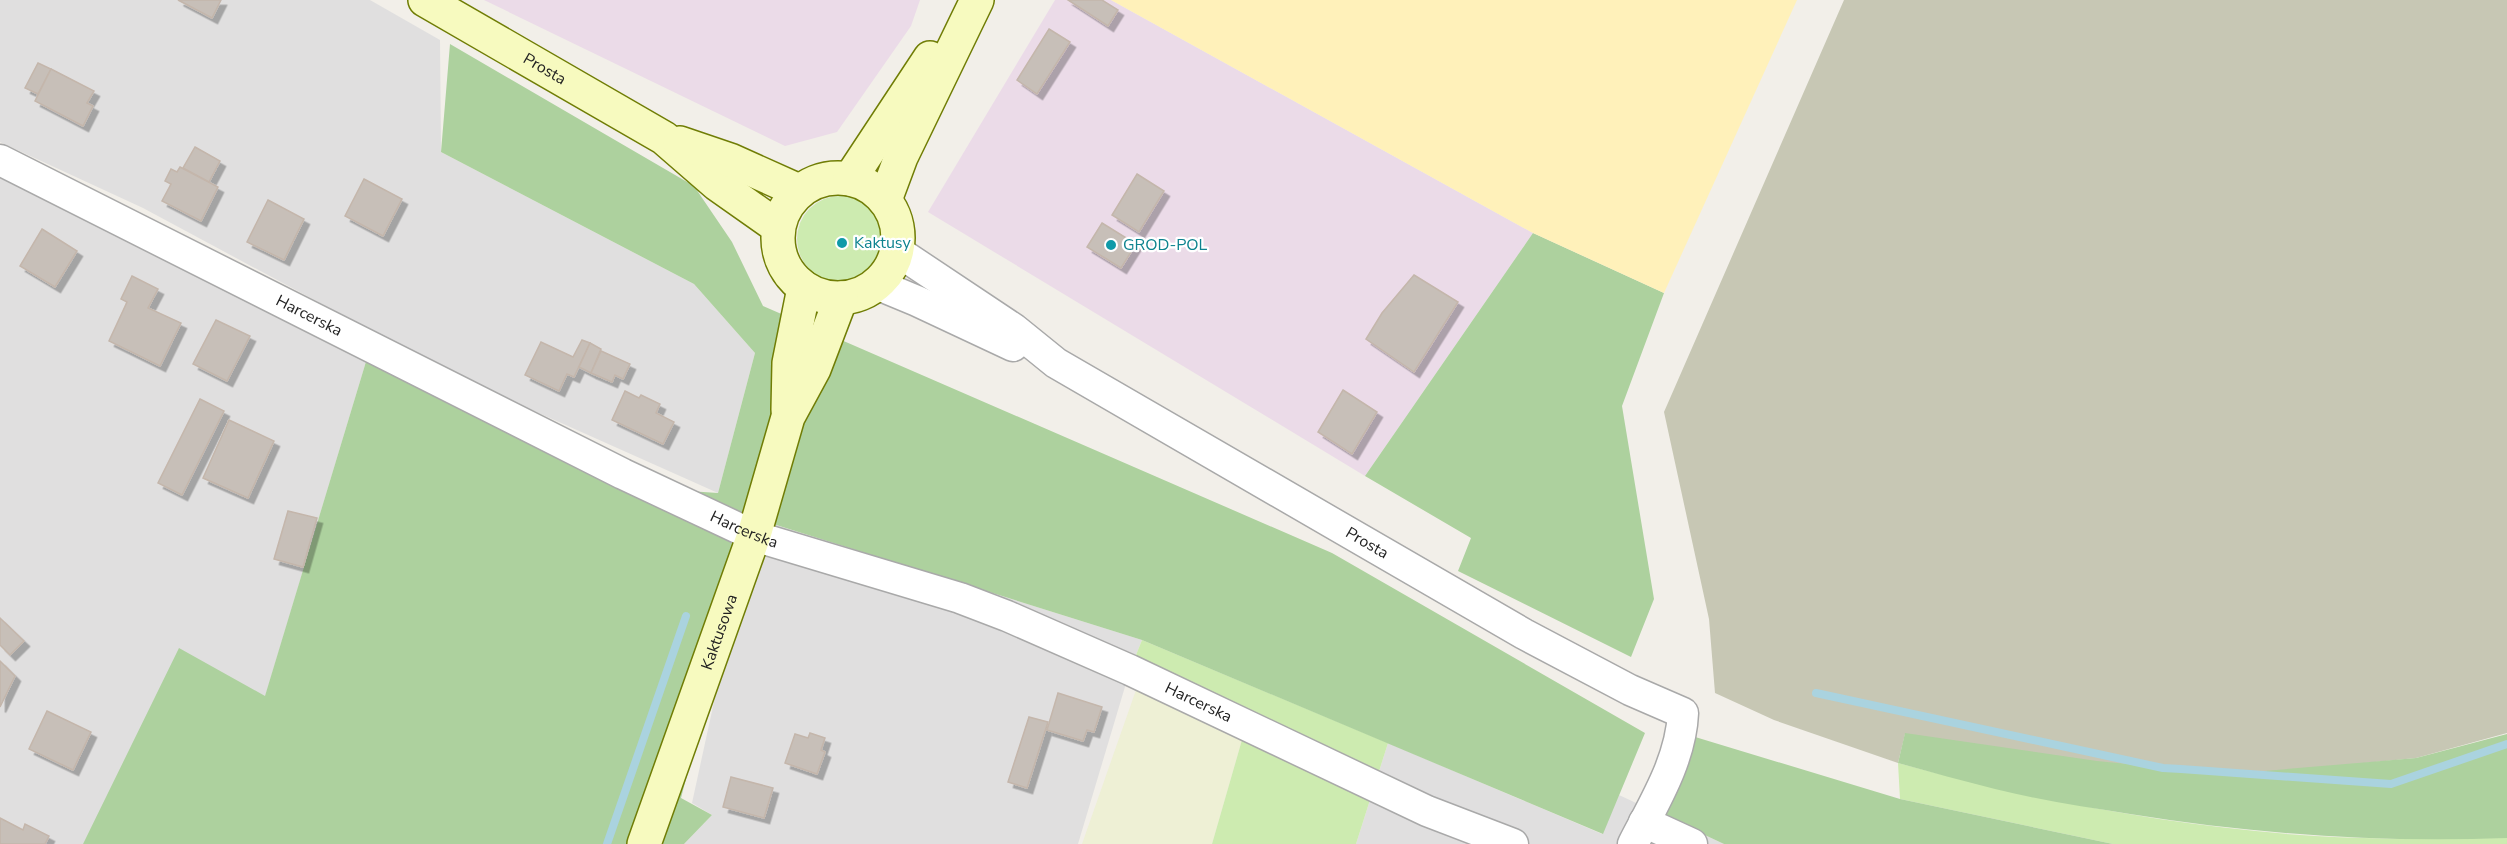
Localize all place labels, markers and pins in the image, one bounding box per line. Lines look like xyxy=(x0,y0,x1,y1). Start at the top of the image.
place label: Kaktusy xyxy=(854,232,911,254)
place label: GROD-POL xyxy=(1123,234,1207,256)
marker: Kaktusy xyxy=(835,236,849,250)
marker: GROD-POL xyxy=(1104,238,1118,252)

